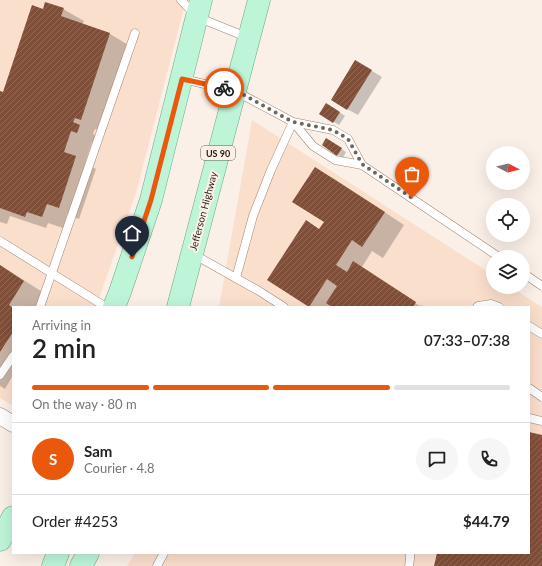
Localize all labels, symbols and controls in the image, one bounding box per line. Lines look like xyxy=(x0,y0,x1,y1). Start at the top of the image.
courier xyxy=(204,68,244,108)
icon: bike xyxy=(213,77,235,99)
road number: US 90 xyxy=(201,146,235,160)
north arrow xyxy=(486,146,530,190)
map controls xyxy=(486,146,530,294)
pin xyxy=(395,157,429,198)
icon: bag xyxy=(401,163,423,185)
street label: Jefferson Highway xyxy=(187,169,220,252)
button: locate xyxy=(486,198,530,242)
pin xyxy=(115,216,149,257)
icon: home xyxy=(121,222,143,244)
button: layers xyxy=(486,250,530,294)
text: Arriving in xyxy=(32,317,91,333)
text: 07:33–07:38 xyxy=(424,331,510,349)
text: 2 min xyxy=(32,332,96,364)
text: On the way · 80 m xyxy=(32,396,137,412)
button: chat xyxy=(416,438,458,480)
button: phone xyxy=(468,438,510,480)
text: Sam xyxy=(84,442,112,460)
text: S xyxy=(49,450,57,468)
text: Courier · 4.8 xyxy=(84,460,155,476)
text: Order #4253 xyxy=(32,512,118,530)
text: $44.79 xyxy=(463,512,510,530)

